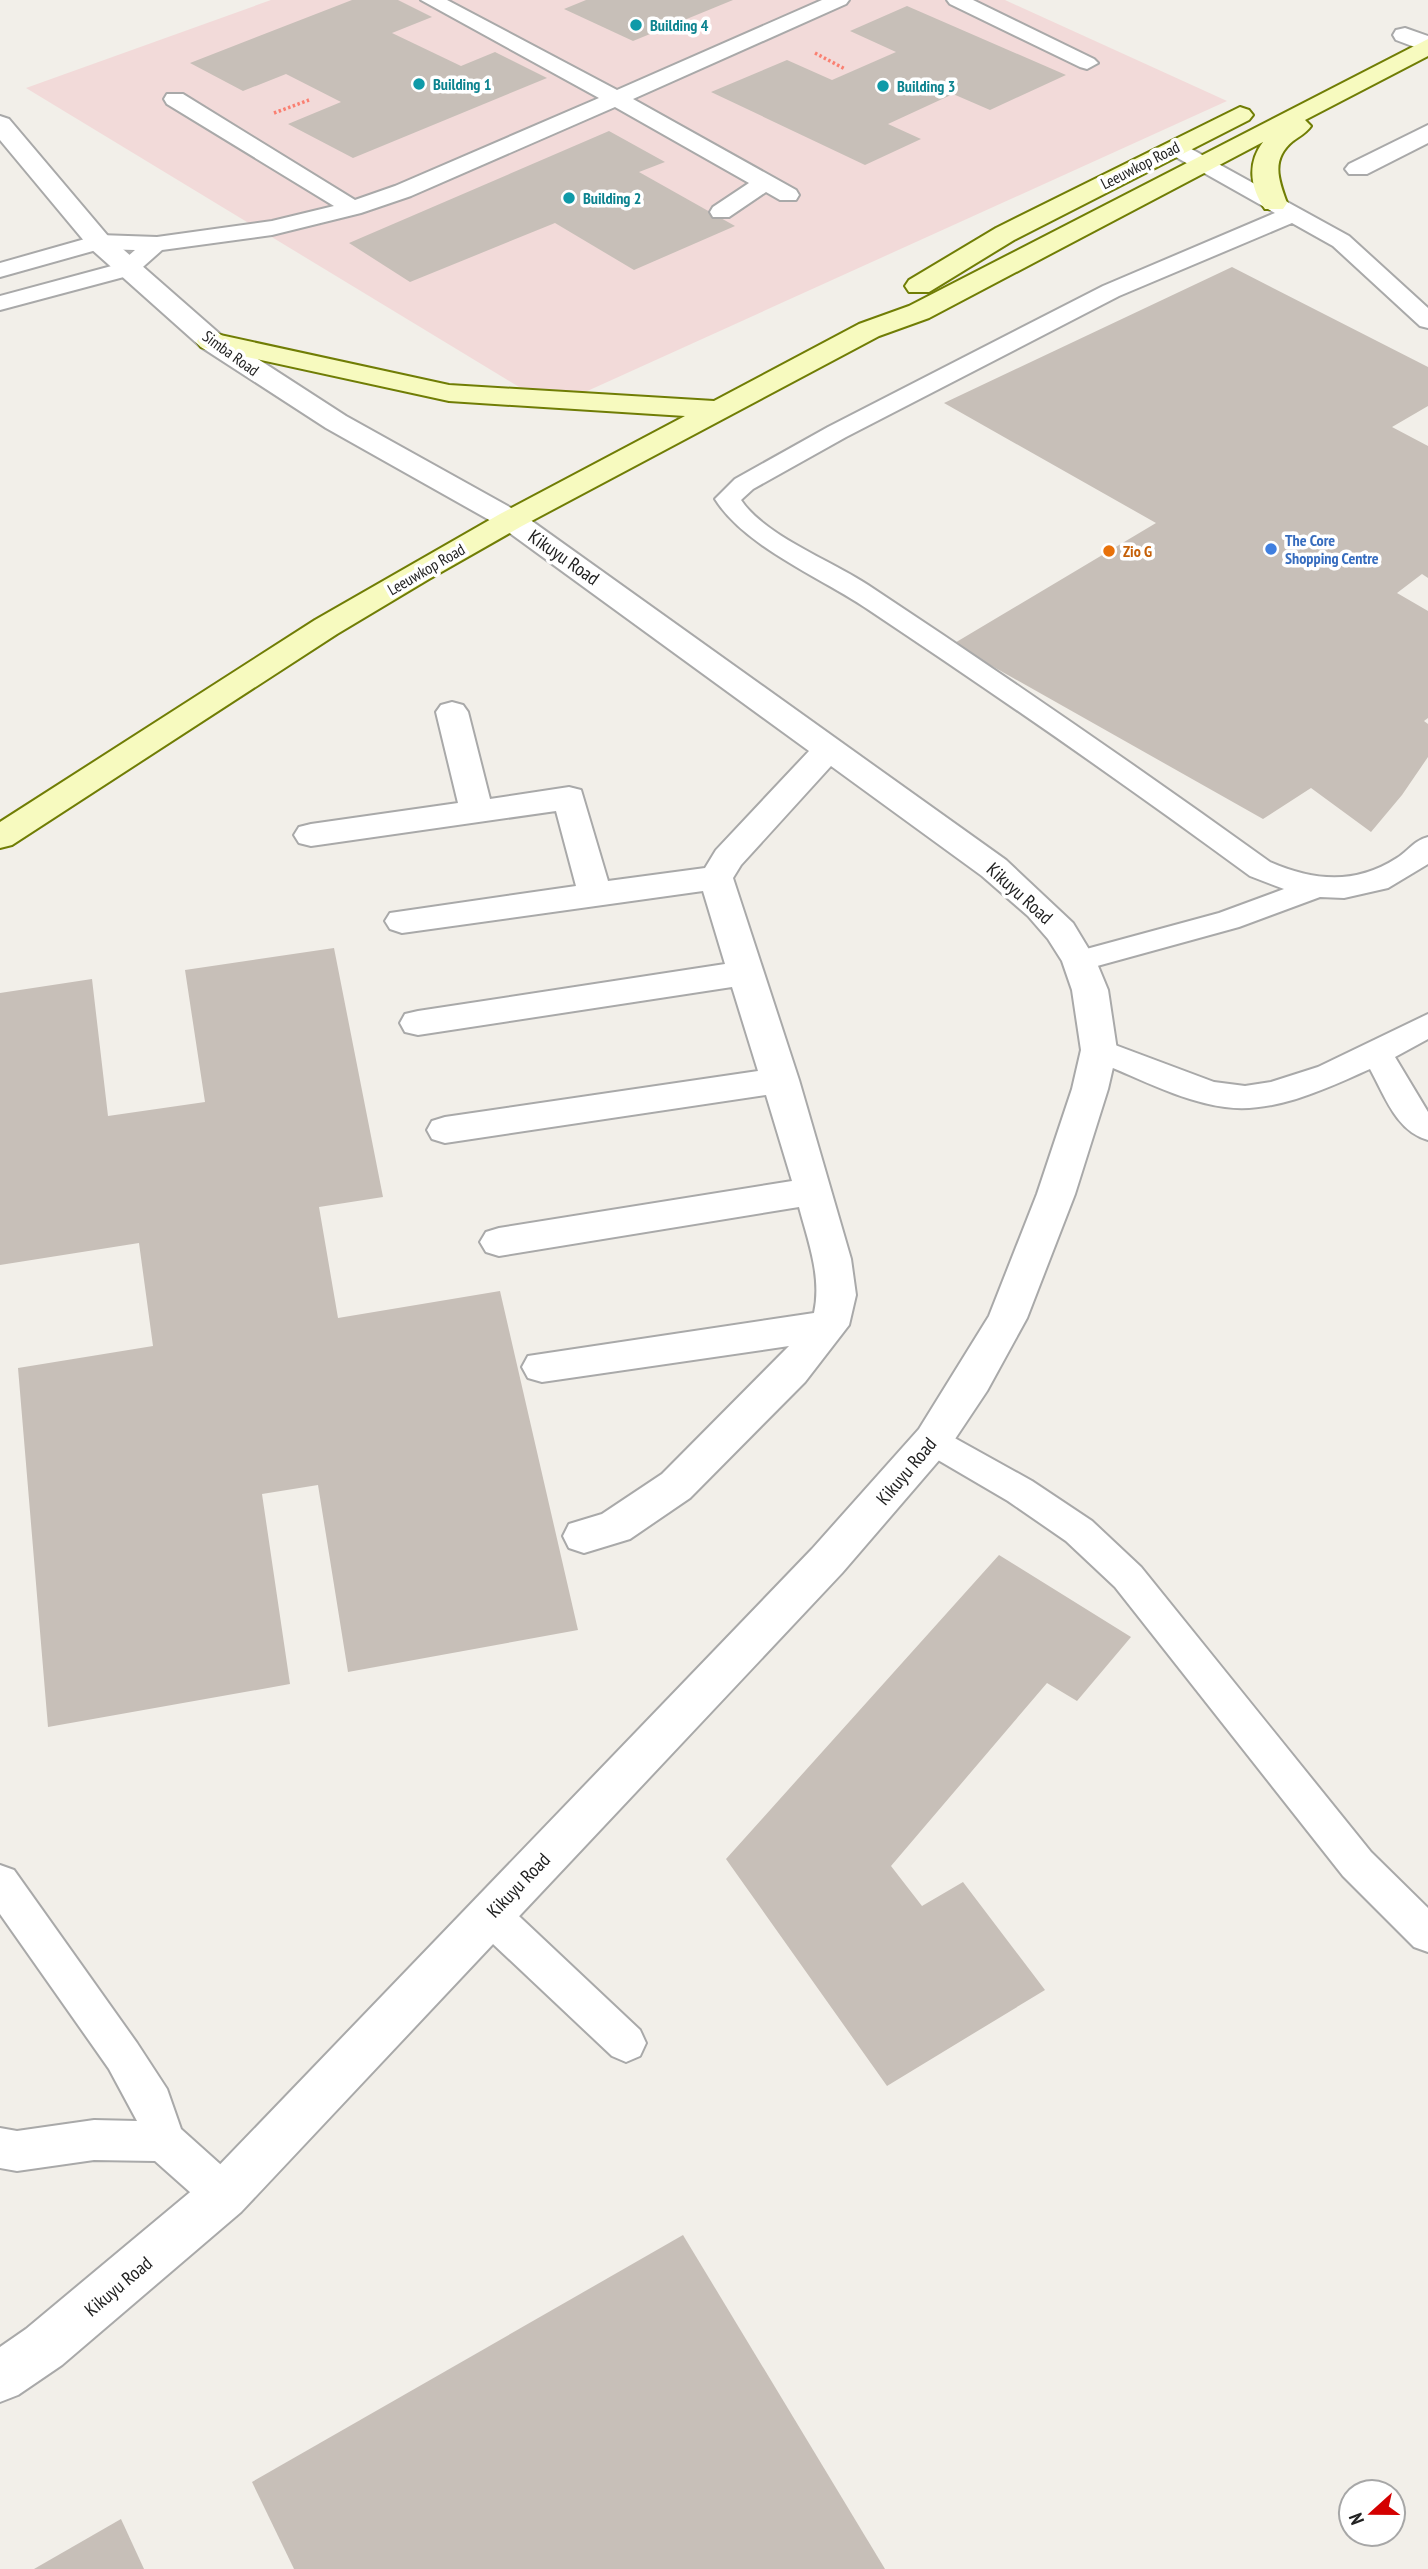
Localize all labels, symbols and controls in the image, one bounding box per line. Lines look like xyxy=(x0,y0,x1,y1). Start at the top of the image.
place label: Building 4 xyxy=(650,15,709,35)
marker: Building 4 xyxy=(628,17,644,33)
place label: Building 1 xyxy=(433,74,491,94)
marker: Building 1 xyxy=(411,76,427,92)
place label: Building 3 xyxy=(897,76,955,96)
marker: Building 3 xyxy=(875,78,891,94)
street label: Leeuwkop Road xyxy=(1097,137,1183,193)
place label: Building 2 xyxy=(583,188,641,208)
marker: Building 2 xyxy=(561,190,577,206)
street label: Simba Road xyxy=(199,326,263,380)
street label: Kikuyu Road xyxy=(524,524,604,590)
place label: The Core Shopping Centre xyxy=(1285,530,1379,568)
street label: Leeuwkop Road xyxy=(384,539,468,599)
place label: Zio G xyxy=(1123,541,1152,561)
marker: The Core Shopping Centre xyxy=(1263,541,1279,557)
marker: Zio G xyxy=(1101,543,1117,559)
street label: Kikuyu Road xyxy=(982,857,1058,929)
street label: Kikuyu Road xyxy=(871,1432,941,1510)
street label: Kikuyu Road xyxy=(481,1848,555,1922)
street label: Kikuyu Road xyxy=(79,2251,157,2321)
north arrow xyxy=(1337,2478,1407,2548)
text: N xyxy=(1343,2510,1369,2528)

